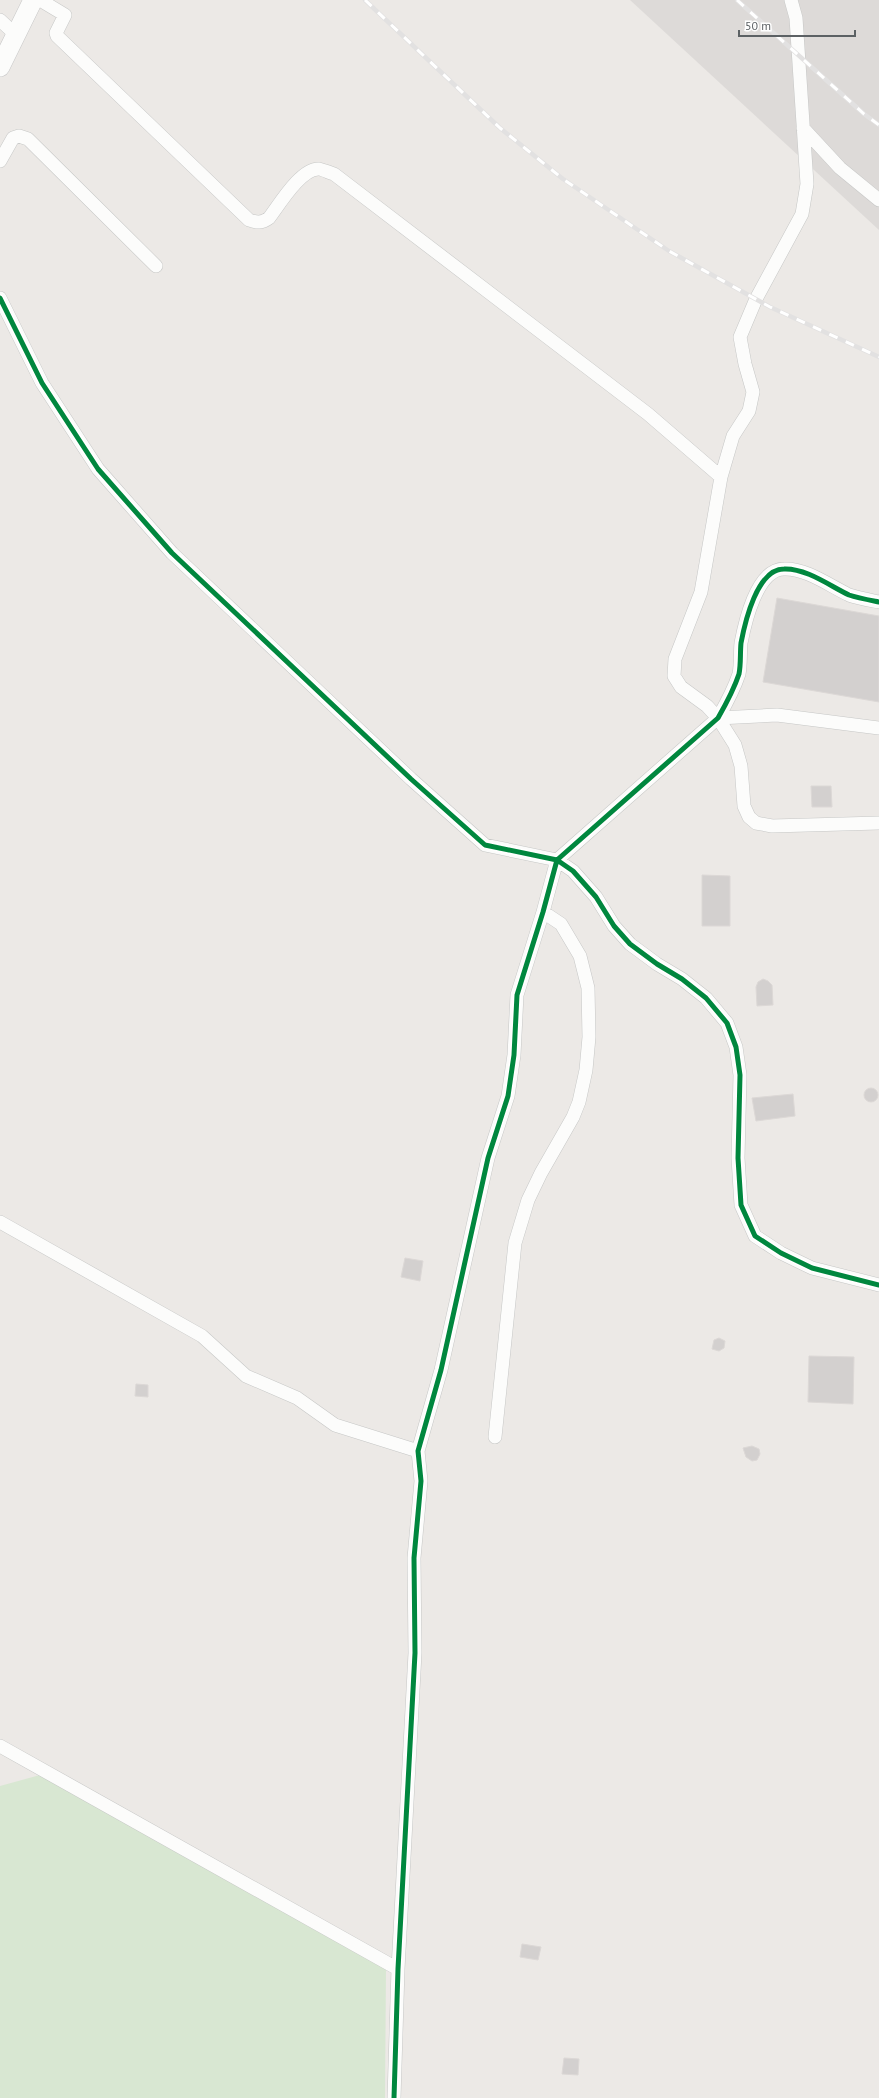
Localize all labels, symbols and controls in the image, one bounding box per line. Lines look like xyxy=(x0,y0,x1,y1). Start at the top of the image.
scale bar xyxy=(739,12,855,38)
text: 50 m xyxy=(745,18,771,33)

